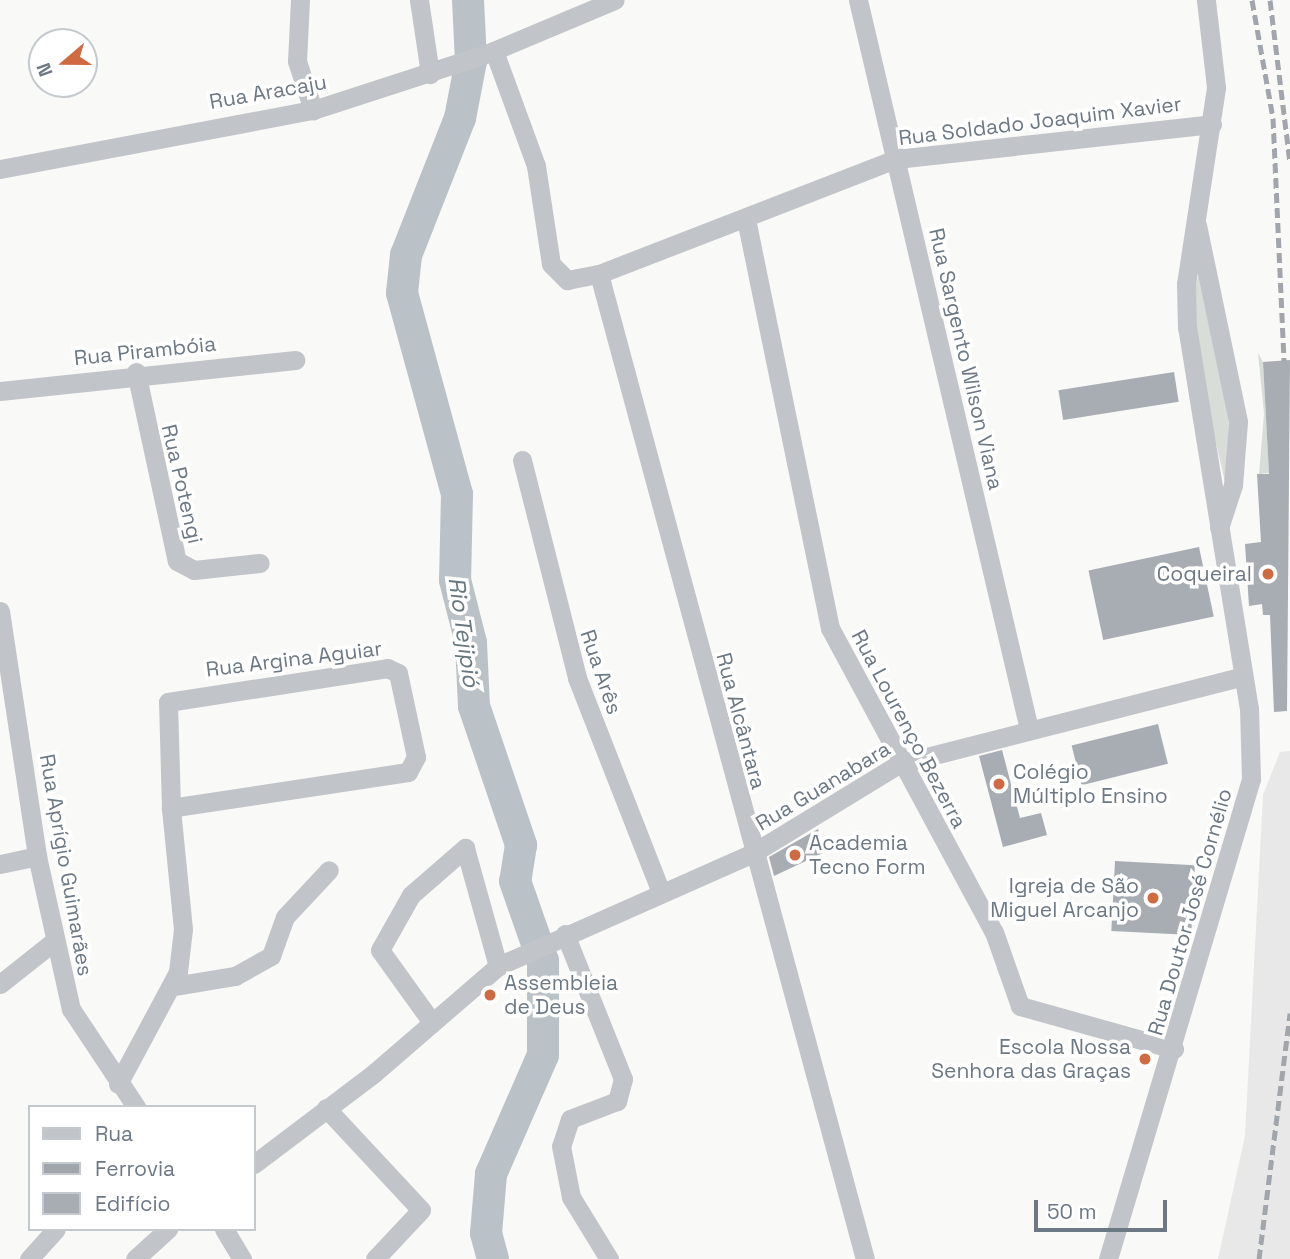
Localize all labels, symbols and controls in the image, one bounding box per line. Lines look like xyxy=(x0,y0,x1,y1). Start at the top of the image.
north arrow xyxy=(28,28,98,98)
text: N xyxy=(31,59,59,80)
street label: Rua Aracaju xyxy=(207,69,329,115)
street label: Rua Soldado Joaquim Xavier xyxy=(897,91,1183,151)
street label: Rua Sargento Wilson Viana xyxy=(924,225,1008,493)
street label: Rua Pirambóia xyxy=(73,331,217,371)
street label: Rua Potengi xyxy=(156,422,208,546)
place label: Coqueiral xyxy=(1157,561,1252,587)
marker: Coqueiral xyxy=(1258,564,1278,584)
water label: Rio Tejipió xyxy=(443,575,485,689)
street label: Rua Arês xyxy=(575,626,627,718)
street label: Rua Lourenço Bezerra xyxy=(846,626,972,832)
street label: Rua Argina Aguiar xyxy=(204,636,384,682)
street label: Rua Alcântara xyxy=(711,650,771,792)
street label: Rua Guanabara xyxy=(751,736,895,836)
street label: Rua Aprígio Guimarães xyxy=(34,752,98,978)
place label: Colégio Múltiplo Ensino xyxy=(1013,759,1168,809)
marker: Colégio Múltiplo Ensino xyxy=(991,776,1007,792)
street label: Rua Doutor José Cornélio xyxy=(1143,786,1237,1038)
place label: Academia Tecno Form xyxy=(809,830,926,880)
marker: Academia Tecno Form xyxy=(787,847,803,863)
place label: Igreja de São Miguel Arcanjo xyxy=(990,873,1139,923)
marker: Igreja de São Miguel Arcanjo xyxy=(1145,890,1161,906)
place label: Assembleia de Deus xyxy=(504,970,618,1020)
marker: Assembleia de Deus xyxy=(482,987,498,1003)
place label: Escola Nossa Senhora das Graças xyxy=(931,1034,1131,1084)
marker: Escola Nossa Senhora das Graças xyxy=(1137,1051,1153,1067)
legend xyxy=(28,1105,256,1231)
text: Rua xyxy=(95,1120,133,1147)
text: Ferrovia xyxy=(95,1155,175,1182)
scale bar xyxy=(1038,1186,1171,1230)
text: Edifício xyxy=(95,1190,171,1217)
text: 50 m xyxy=(1047,1198,1097,1225)

